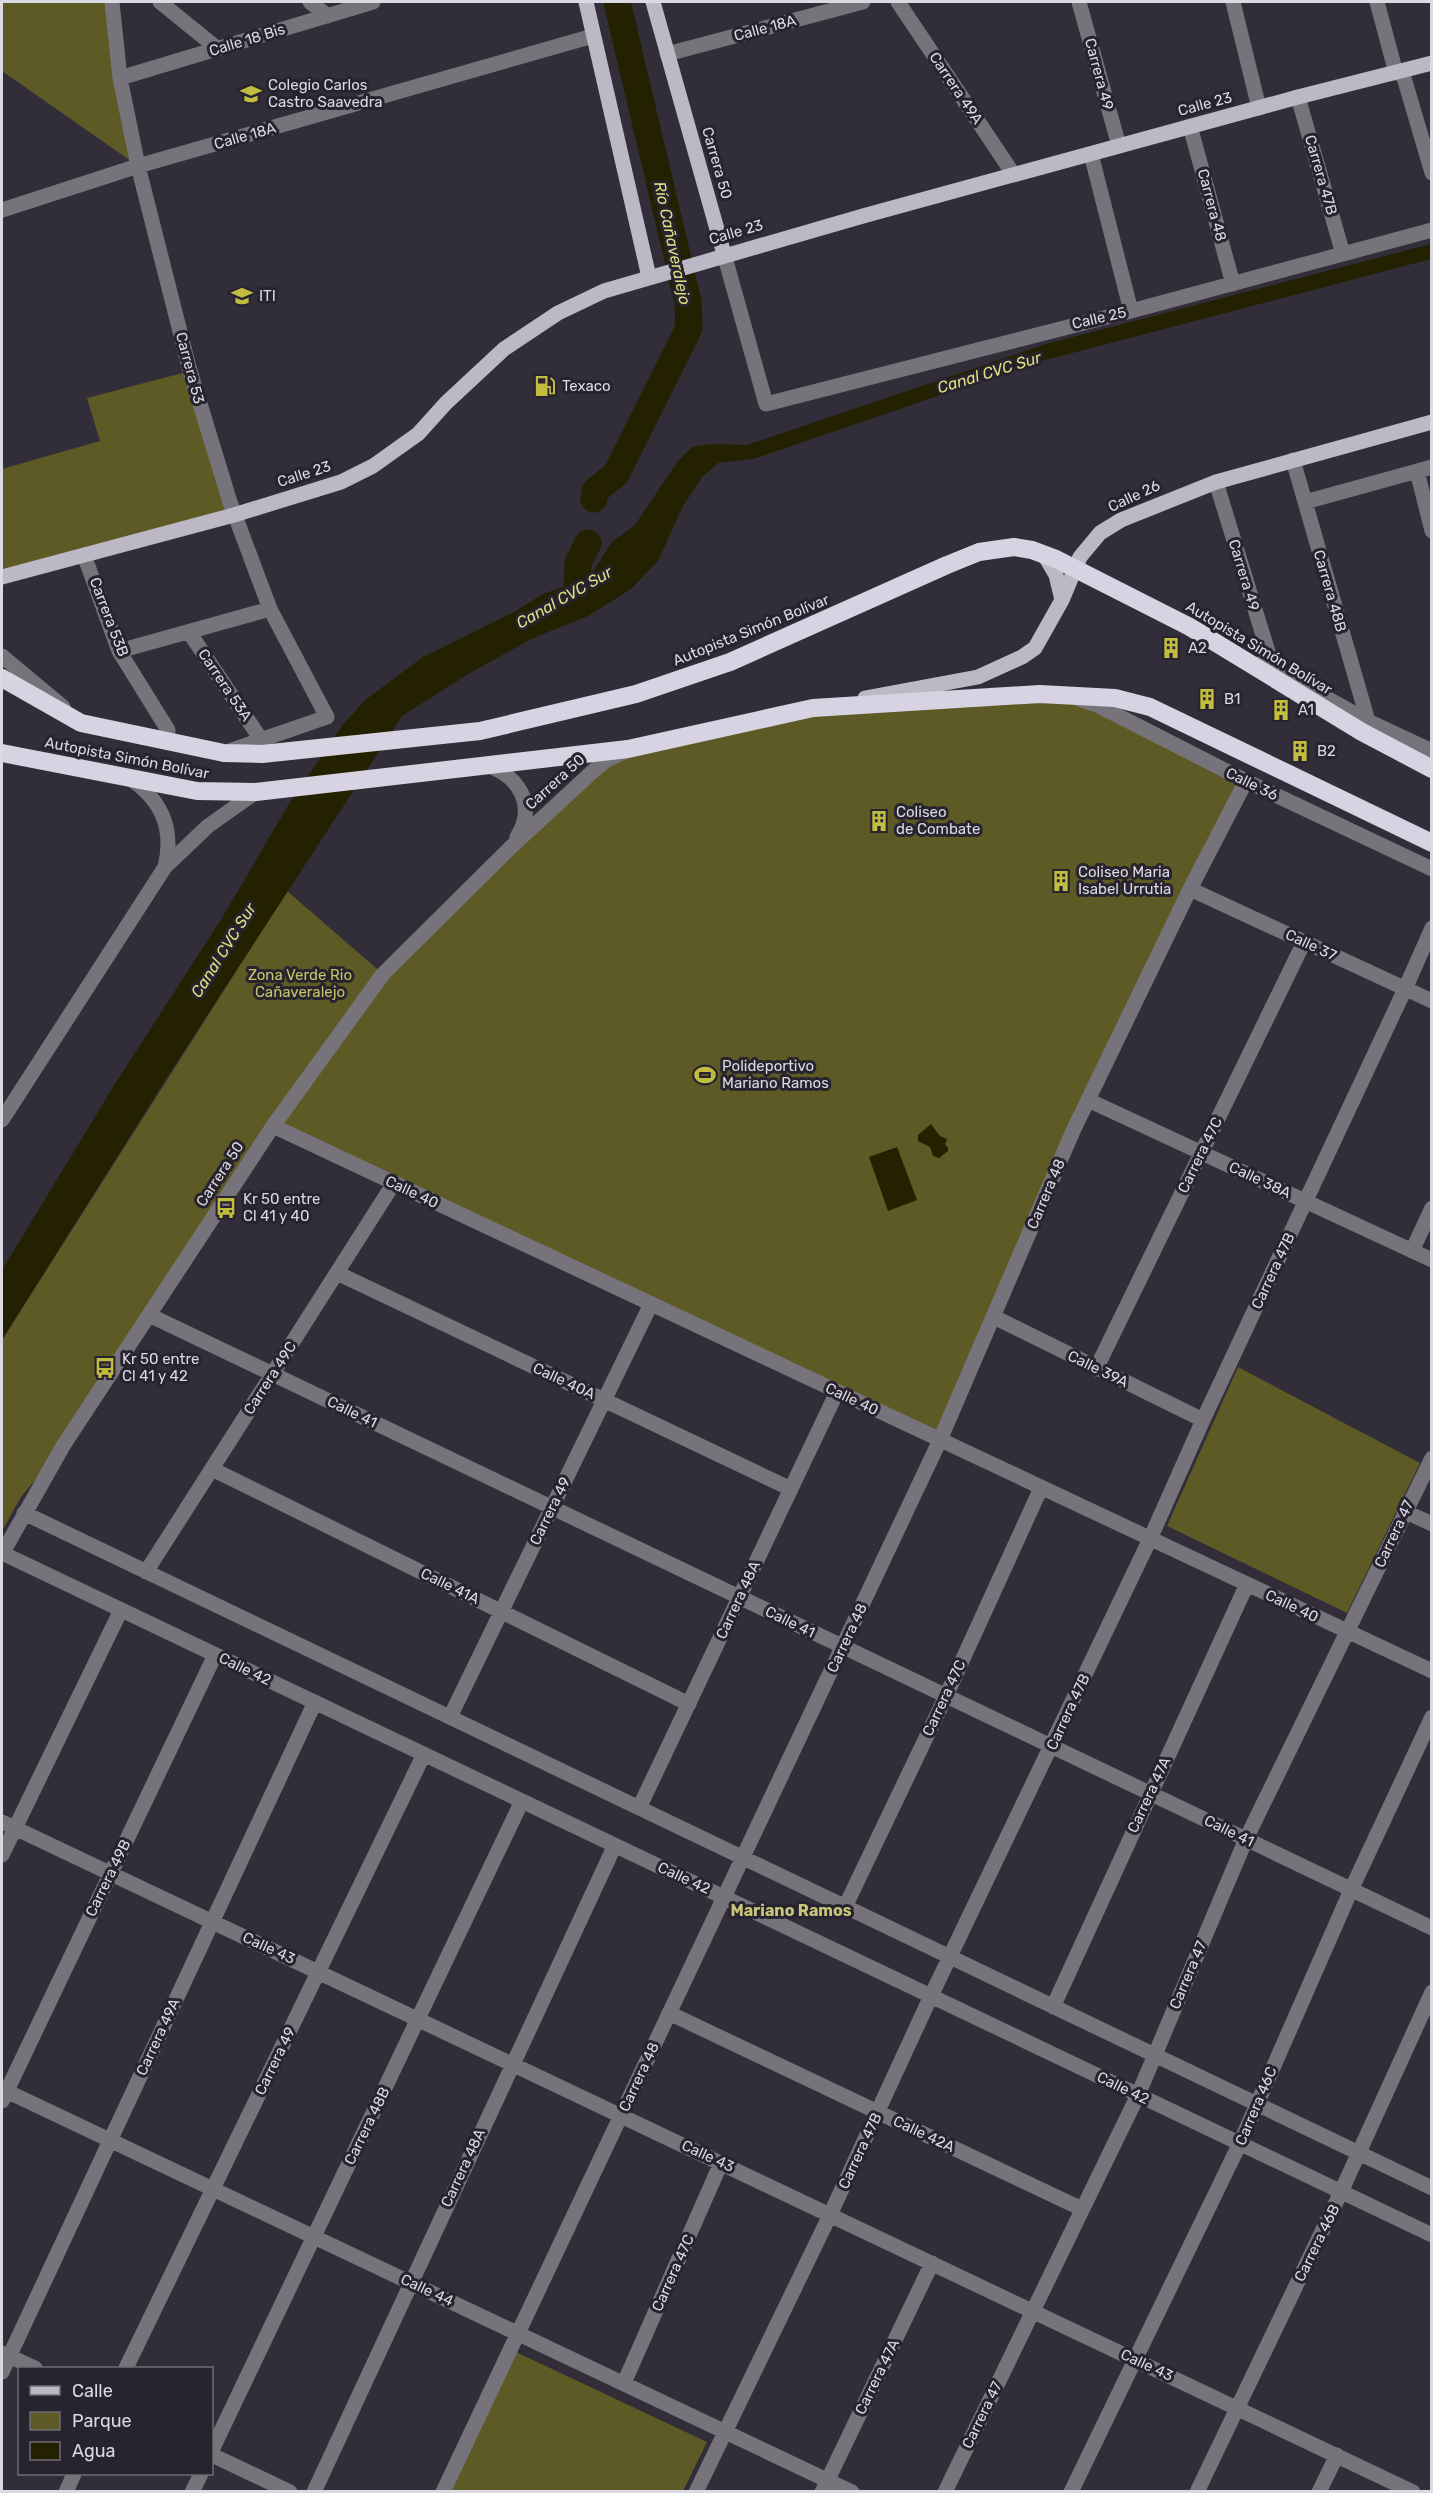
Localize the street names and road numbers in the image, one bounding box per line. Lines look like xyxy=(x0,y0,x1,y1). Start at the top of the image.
street label: Calle 18A xyxy=(732,11,798,45)
street label: Calle 18 Bis xyxy=(207,20,288,60)
street label: Carrera 49 xyxy=(1081,36,1117,112)
street label: Carrera 49A xyxy=(925,49,987,127)
street label: Calle 23 xyxy=(1176,88,1234,120)
street label: Calle 18A xyxy=(212,119,278,153)
street label: Carrera 50 xyxy=(698,125,736,201)
street label: Carrera 47B xyxy=(1301,133,1341,217)
street label: Carrera 48 xyxy=(1194,167,1230,243)
street label: Calle 23 xyxy=(707,216,765,248)
street label: Calle 25 xyxy=(1070,303,1128,333)
street label: Carrera 53 xyxy=(172,330,208,406)
street label: Calle 23 xyxy=(275,457,333,491)
street label: Calle 26 xyxy=(1105,476,1163,516)
street label: Carrera 49 xyxy=(1225,537,1263,613)
street label: Carrera 48B xyxy=(1310,548,1350,634)
street label: Carrera 53B xyxy=(86,575,132,659)
street label: Autopista Simón Bolívar xyxy=(670,590,832,670)
street label: Autopista Simón Bolívar xyxy=(1183,597,1335,699)
street label: Carrera 53A xyxy=(194,645,256,725)
street label: Autopista Simón Bolívar xyxy=(43,733,211,783)
street label: Carrera 50 xyxy=(522,751,588,813)
street label: Calle 36 xyxy=(1223,764,1281,804)
street label: Calle 37 xyxy=(1283,925,1340,965)
street label: Carrera 47C xyxy=(1174,1114,1226,1196)
street label: Carrera 50 xyxy=(192,1138,248,1210)
street label: Carrera 48 xyxy=(1023,1156,1069,1232)
street label: Calle 38A xyxy=(1226,1158,1294,1202)
street label: Calle 40 xyxy=(383,1172,441,1212)
street label: Carrera 47B xyxy=(1247,1230,1299,1312)
street label: Carrera 49C xyxy=(240,1338,300,1418)
street label: Calle 39A xyxy=(1065,1347,1131,1391)
street label: Calle 40A xyxy=(530,1359,598,1403)
street label: Calle 40 xyxy=(823,1379,881,1419)
street label: Calle 41 xyxy=(324,1392,380,1432)
street label: Carrera 49 xyxy=(526,1474,574,1548)
street label: Carrera 47 xyxy=(1371,1497,1418,1571)
street label: Carrera 48A xyxy=(712,1558,764,1642)
street label: Calle 41A xyxy=(418,1564,482,1608)
street label: Calle 40 xyxy=(1263,1586,1321,1626)
street label: Carrera 48 xyxy=(823,1601,871,1675)
street label: Calle 41 xyxy=(762,1602,818,1642)
street label: Calle 42 xyxy=(216,1649,274,1689)
street label: Carrera 47C xyxy=(918,1657,970,1739)
street label: Carrera 47B xyxy=(1042,1671,1094,1753)
street label: Carrera 47A xyxy=(1124,1754,1174,1836)
street label: Calle 41 xyxy=(1201,1811,1257,1851)
street label: Carrera 49B xyxy=(82,1836,134,1920)
street label: Calle 42 xyxy=(655,1858,713,1898)
street label: Calle 43 xyxy=(240,1928,298,1968)
street label: Carrera 47 xyxy=(1166,1938,1211,2012)
street label: Carrera 49A xyxy=(132,1996,184,2078)
street label: Carrera 49 xyxy=(251,2024,299,2098)
street label: Carrera 48 xyxy=(615,2040,663,2114)
street label: Carrera 46C xyxy=(1231,2064,1281,2148)
street label: Calle 42 xyxy=(1094,2068,1152,2108)
street label: Carrera 48B xyxy=(340,2084,394,2168)
street label: Carrera 47B xyxy=(834,2110,886,2192)
street label: Calle 42A xyxy=(890,2112,958,2156)
street label: Carrera 48A xyxy=(437,2126,489,2210)
street label: Calle 43 xyxy=(679,2136,737,2176)
street label: Carrera 46B xyxy=(1291,2201,1343,2285)
street label: Carrera 47C xyxy=(648,2232,698,2314)
street label: Calle 44 xyxy=(398,2270,456,2310)
street label: Carrera 47A xyxy=(851,2336,903,2418)
street label: Calle 43 xyxy=(1118,2345,1176,2385)
street label: Carrera 47 xyxy=(958,2378,1006,2451)

